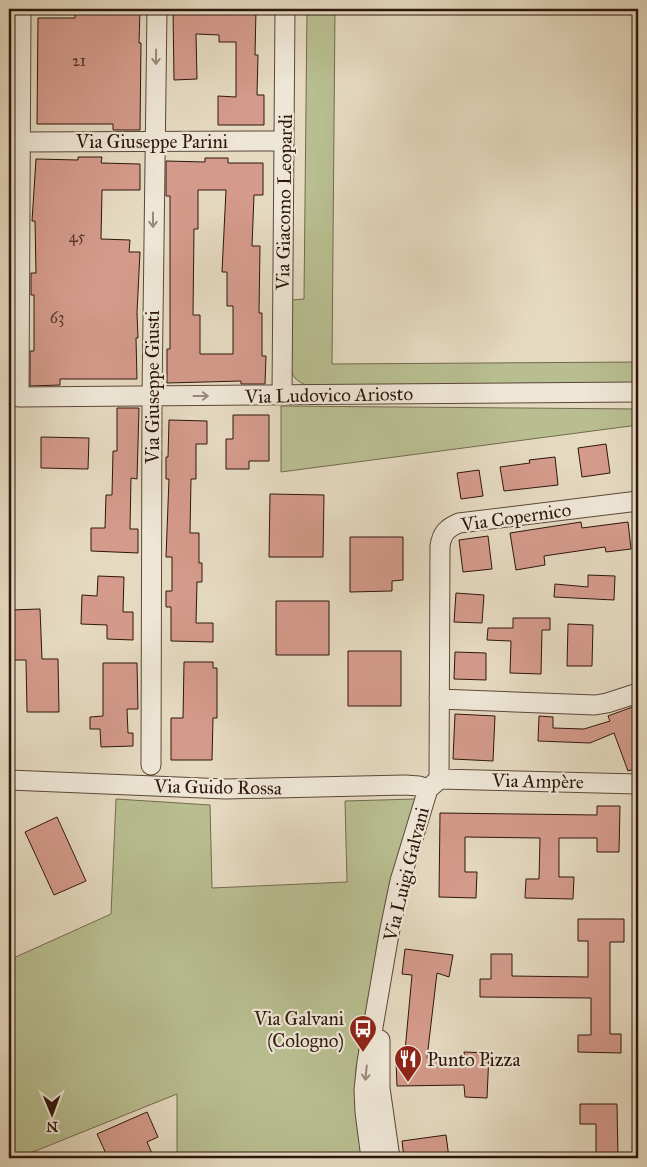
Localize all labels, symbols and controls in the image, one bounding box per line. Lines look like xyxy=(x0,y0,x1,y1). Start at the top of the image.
one-way arrow xyxy=(151,49,160,65)
house number: 21 xyxy=(72,51,86,70)
street label: Via Giacomo Leopardi xyxy=(271,114,297,291)
street label: Via Giuseppe Parini xyxy=(75,130,228,153)
one-way arrow xyxy=(148,212,158,228)
house number: 45 xyxy=(69,227,86,246)
house number: 63 xyxy=(50,308,64,327)
street label: Via Giuseppe Giusti xyxy=(141,310,164,465)
street label: Via Ludovico Ariosto xyxy=(244,382,414,408)
one-way arrow xyxy=(192,391,209,401)
street label: Via Copernico xyxy=(458,498,573,536)
street label: Via Ampère xyxy=(491,769,584,793)
street label: Via Guido Rossa xyxy=(153,774,283,800)
street label: Via Luigi Galvani xyxy=(378,804,435,945)
place label: Via Galvani (Cologno) xyxy=(253,1007,344,1053)
bus stop icon: Via Galvani (Cologno) xyxy=(348,1014,378,1053)
restaurant icon: Punto Pizza xyxy=(393,1044,423,1083)
place label: Punto Pizza xyxy=(427,1048,521,1071)
one-way arrow xyxy=(361,1065,371,1081)
north arrow xyxy=(28,1090,78,1140)
text: N xyxy=(46,1118,58,1135)

